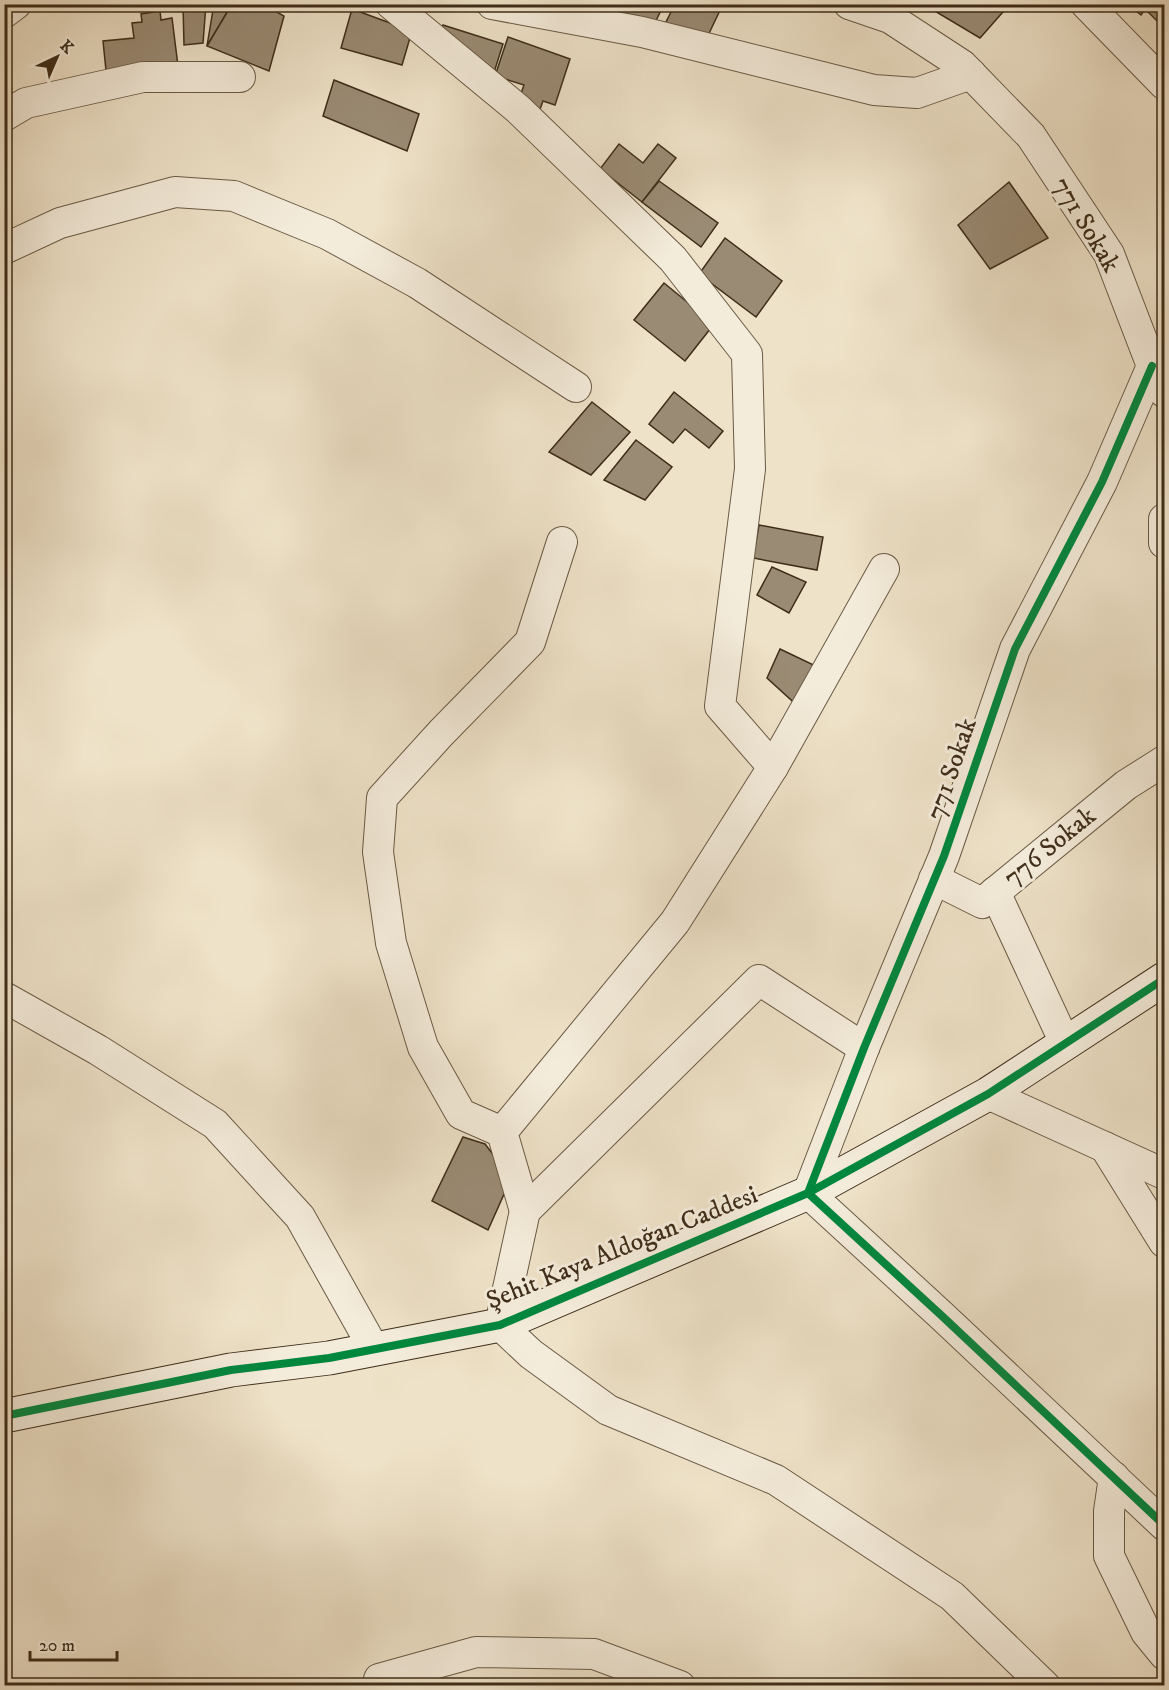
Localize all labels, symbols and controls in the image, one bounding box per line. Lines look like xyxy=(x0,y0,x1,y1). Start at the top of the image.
north arrow xyxy=(27,27,87,87)
text: K xyxy=(56,36,78,59)
street label: 771 Sokak xyxy=(1045,171,1127,279)
street label: 771 Sokak xyxy=(919,714,985,824)
street label: 776 Sokak xyxy=(997,800,1103,894)
street label: Şehit Kaya Aldoğan Caddesi xyxy=(481,1178,763,1318)
scale bar xyxy=(30,1624,117,1662)
text: 20 m xyxy=(39,1635,75,1657)

